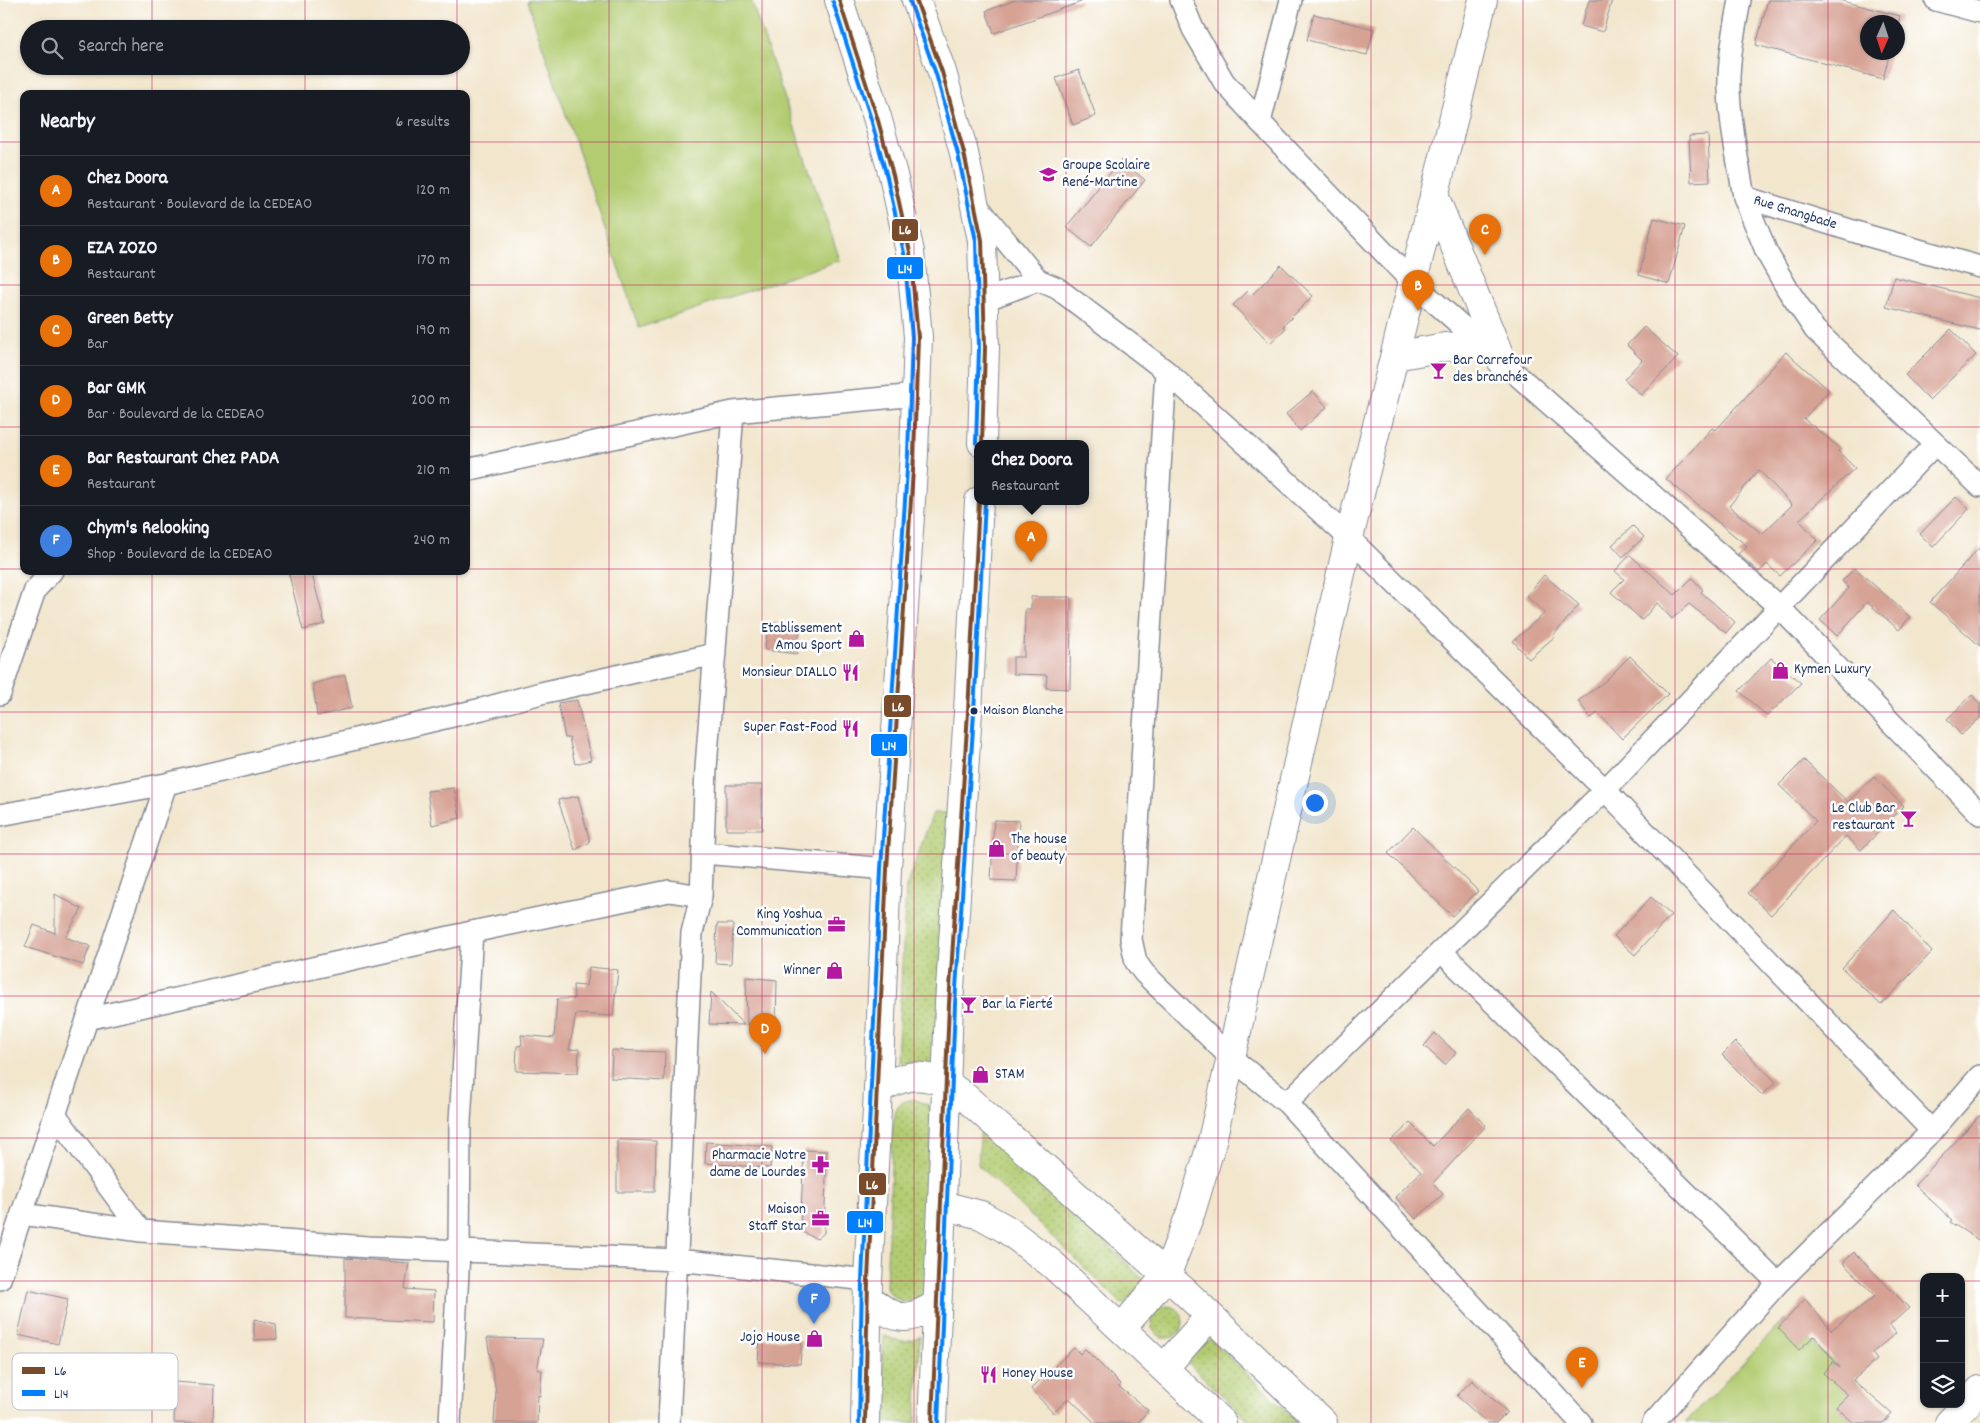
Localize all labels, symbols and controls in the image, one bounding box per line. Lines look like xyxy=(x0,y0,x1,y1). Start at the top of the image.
north arrow xyxy=(1860,15,1905,60)
search box xyxy=(20,20,470,75)
icon: search xyxy=(38,34,66,62)
text: Search here xyxy=(78,34,164,61)
text: Nearby xyxy=(40,108,95,138)
text: 6 results xyxy=(395,111,450,134)
place label: Groupe Scolaire René-Martine xyxy=(1062,155,1150,194)
school or university icon: Groupe Scolaire René-Martine xyxy=(1038,165,1058,185)
text: Chez Doora xyxy=(87,166,168,193)
text: A xyxy=(52,179,60,202)
text: 120 m xyxy=(416,179,450,202)
street label: Rue Gnangbade xyxy=(1751,190,1840,236)
text: Restaurant · Boulevard de la CEDEAO xyxy=(87,193,312,216)
pin: C xyxy=(1469,214,1501,255)
line badge: L6 xyxy=(891,218,919,242)
text: L6 xyxy=(899,221,911,241)
text: EZA ZOZO xyxy=(87,236,157,263)
text: B xyxy=(52,249,60,272)
text: 170 m xyxy=(417,249,450,272)
line badge: L14 xyxy=(886,256,924,280)
text: L14 xyxy=(898,260,912,280)
text: Restaurant xyxy=(87,263,156,286)
pin: B xyxy=(1402,270,1434,311)
text: Green Betty xyxy=(87,306,173,333)
text: C xyxy=(52,319,60,342)
text: 190 m xyxy=(416,319,450,342)
text: Bar xyxy=(87,333,108,356)
place label: Bar Carrefour des branchés xyxy=(1453,350,1533,389)
bar icon: Bar Carrefour des branchés xyxy=(1429,360,1449,380)
text: Bar GMK xyxy=(87,376,146,403)
text: D xyxy=(52,389,60,412)
text: 200 m xyxy=(411,389,450,412)
text: Bar · Boulevard de la CEDEAO xyxy=(87,403,265,426)
popup xyxy=(974,440,1089,505)
text: Bar Restaurant Chez PADA xyxy=(87,446,279,473)
text: Chez Doora xyxy=(991,448,1072,475)
text: E xyxy=(52,459,60,482)
text: 210 m xyxy=(416,459,450,482)
text: Restaurant xyxy=(87,473,156,496)
text: Restaurant xyxy=(991,475,1060,498)
text: Chym's Relooking xyxy=(87,516,209,543)
pin: A xyxy=(1015,521,1047,562)
text: F xyxy=(52,529,60,552)
text: 240 m xyxy=(413,529,450,552)
text: Shop · Boulevard de la CEDEAO xyxy=(87,543,272,566)
place label: Etablissement Amou Sport xyxy=(761,618,842,657)
shop icon: Etablissement Amou Sport xyxy=(846,628,866,648)
place label: Kymen Luxury xyxy=(1794,659,1871,681)
shop icon: Kymen Luxury xyxy=(1770,660,1790,680)
place label: Monsieur DIALLO xyxy=(742,662,837,684)
restaurant icon: Monsieur DIALLO xyxy=(841,663,861,683)
line badge: L6 xyxy=(883,694,912,718)
text: L6 xyxy=(892,698,904,718)
place label: Maison Blanche xyxy=(983,701,1063,721)
marker: Maison Blanche xyxy=(969,706,979,716)
place label: Super Fast-Food xyxy=(744,717,837,739)
restaurant icon: Super Fast-Food xyxy=(841,718,861,738)
line badge: L14 xyxy=(870,733,908,757)
text: L14 xyxy=(882,737,896,757)
your location xyxy=(1302,790,1328,816)
place label: Le Club Bar restaurant xyxy=(1832,798,1895,837)
bar icon: Le Club Bar restaurant xyxy=(1899,808,1919,828)
place label: The house of beauty xyxy=(1011,829,1067,868)
shop icon: The house of beauty xyxy=(987,839,1007,859)
place label: King Yoshua Communication xyxy=(736,904,823,943)
office icon: King Yoshua Communication xyxy=(826,914,846,934)
place label: Winner xyxy=(784,960,821,982)
shop icon: Winner xyxy=(825,961,845,981)
place label: Bar la Fierté xyxy=(982,994,1053,1016)
bar icon: Bar la Fierté xyxy=(958,995,978,1015)
pin: D xyxy=(749,1013,781,1054)
place label: STAM xyxy=(995,1064,1025,1086)
shop icon: STAM xyxy=(971,1065,991,1085)
place label: Pharmacie Notre dame de Lourdes xyxy=(710,1145,806,1184)
pharmacy icon: Pharmacie Notre dame de Lourdes xyxy=(810,1155,830,1175)
line badge: L6 xyxy=(858,1172,887,1196)
text: L6 xyxy=(866,1176,878,1196)
place label: Maison Staff Star xyxy=(748,1199,806,1238)
office icon: Maison Staff Star xyxy=(810,1209,830,1229)
line badge: L14 xyxy=(846,1210,884,1234)
text: L14 xyxy=(858,1214,872,1234)
map controls xyxy=(1920,1273,1965,1408)
button: + xyxy=(1920,1273,1965,1318)
pin: F xyxy=(798,1283,830,1324)
button: − xyxy=(1920,1318,1965,1363)
place label: Jojo House xyxy=(740,1327,800,1349)
shop icon: Jojo House xyxy=(804,1328,824,1348)
pin: E xyxy=(1566,1347,1598,1388)
legend xyxy=(12,1353,178,1410)
text: L6 xyxy=(54,1362,67,1382)
place label: Honey House xyxy=(1002,1363,1074,1385)
button: layers xyxy=(1920,1363,1965,1408)
restaurant icon: Honey House xyxy=(978,1364,998,1384)
text: L14 xyxy=(54,1385,69,1405)

